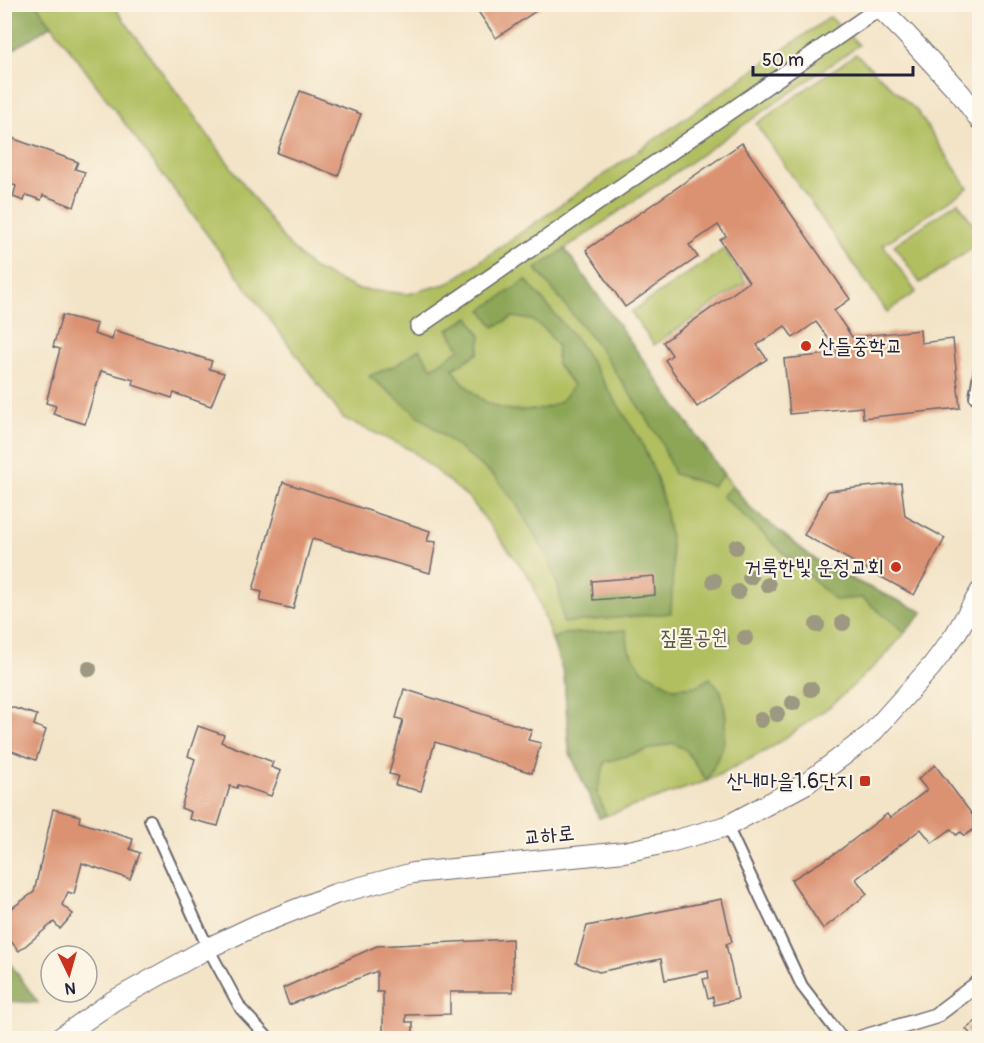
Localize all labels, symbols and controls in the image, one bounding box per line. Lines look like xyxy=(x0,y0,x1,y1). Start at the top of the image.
scale bar xyxy=(753,39,914,77)
text: 50 m xyxy=(762,49,804,72)
place label: 산들중학교 xyxy=(818,333,903,360)
marker: 산들중학교 xyxy=(799,339,813,353)
place label: 거룩한빛 운정교회 xyxy=(744,554,884,581)
marker: 거룩한빛 운정교회 xyxy=(889,560,903,574)
park label: 짚풀공원 xyxy=(660,624,728,651)
place label: 산내마을1.6단지 xyxy=(727,768,853,795)
marker: 산내마을1.6단지 xyxy=(858,774,872,788)
street label: 교하로 xyxy=(522,819,576,852)
north arrow xyxy=(39,944,99,1004)
text: N xyxy=(64,978,76,998)

